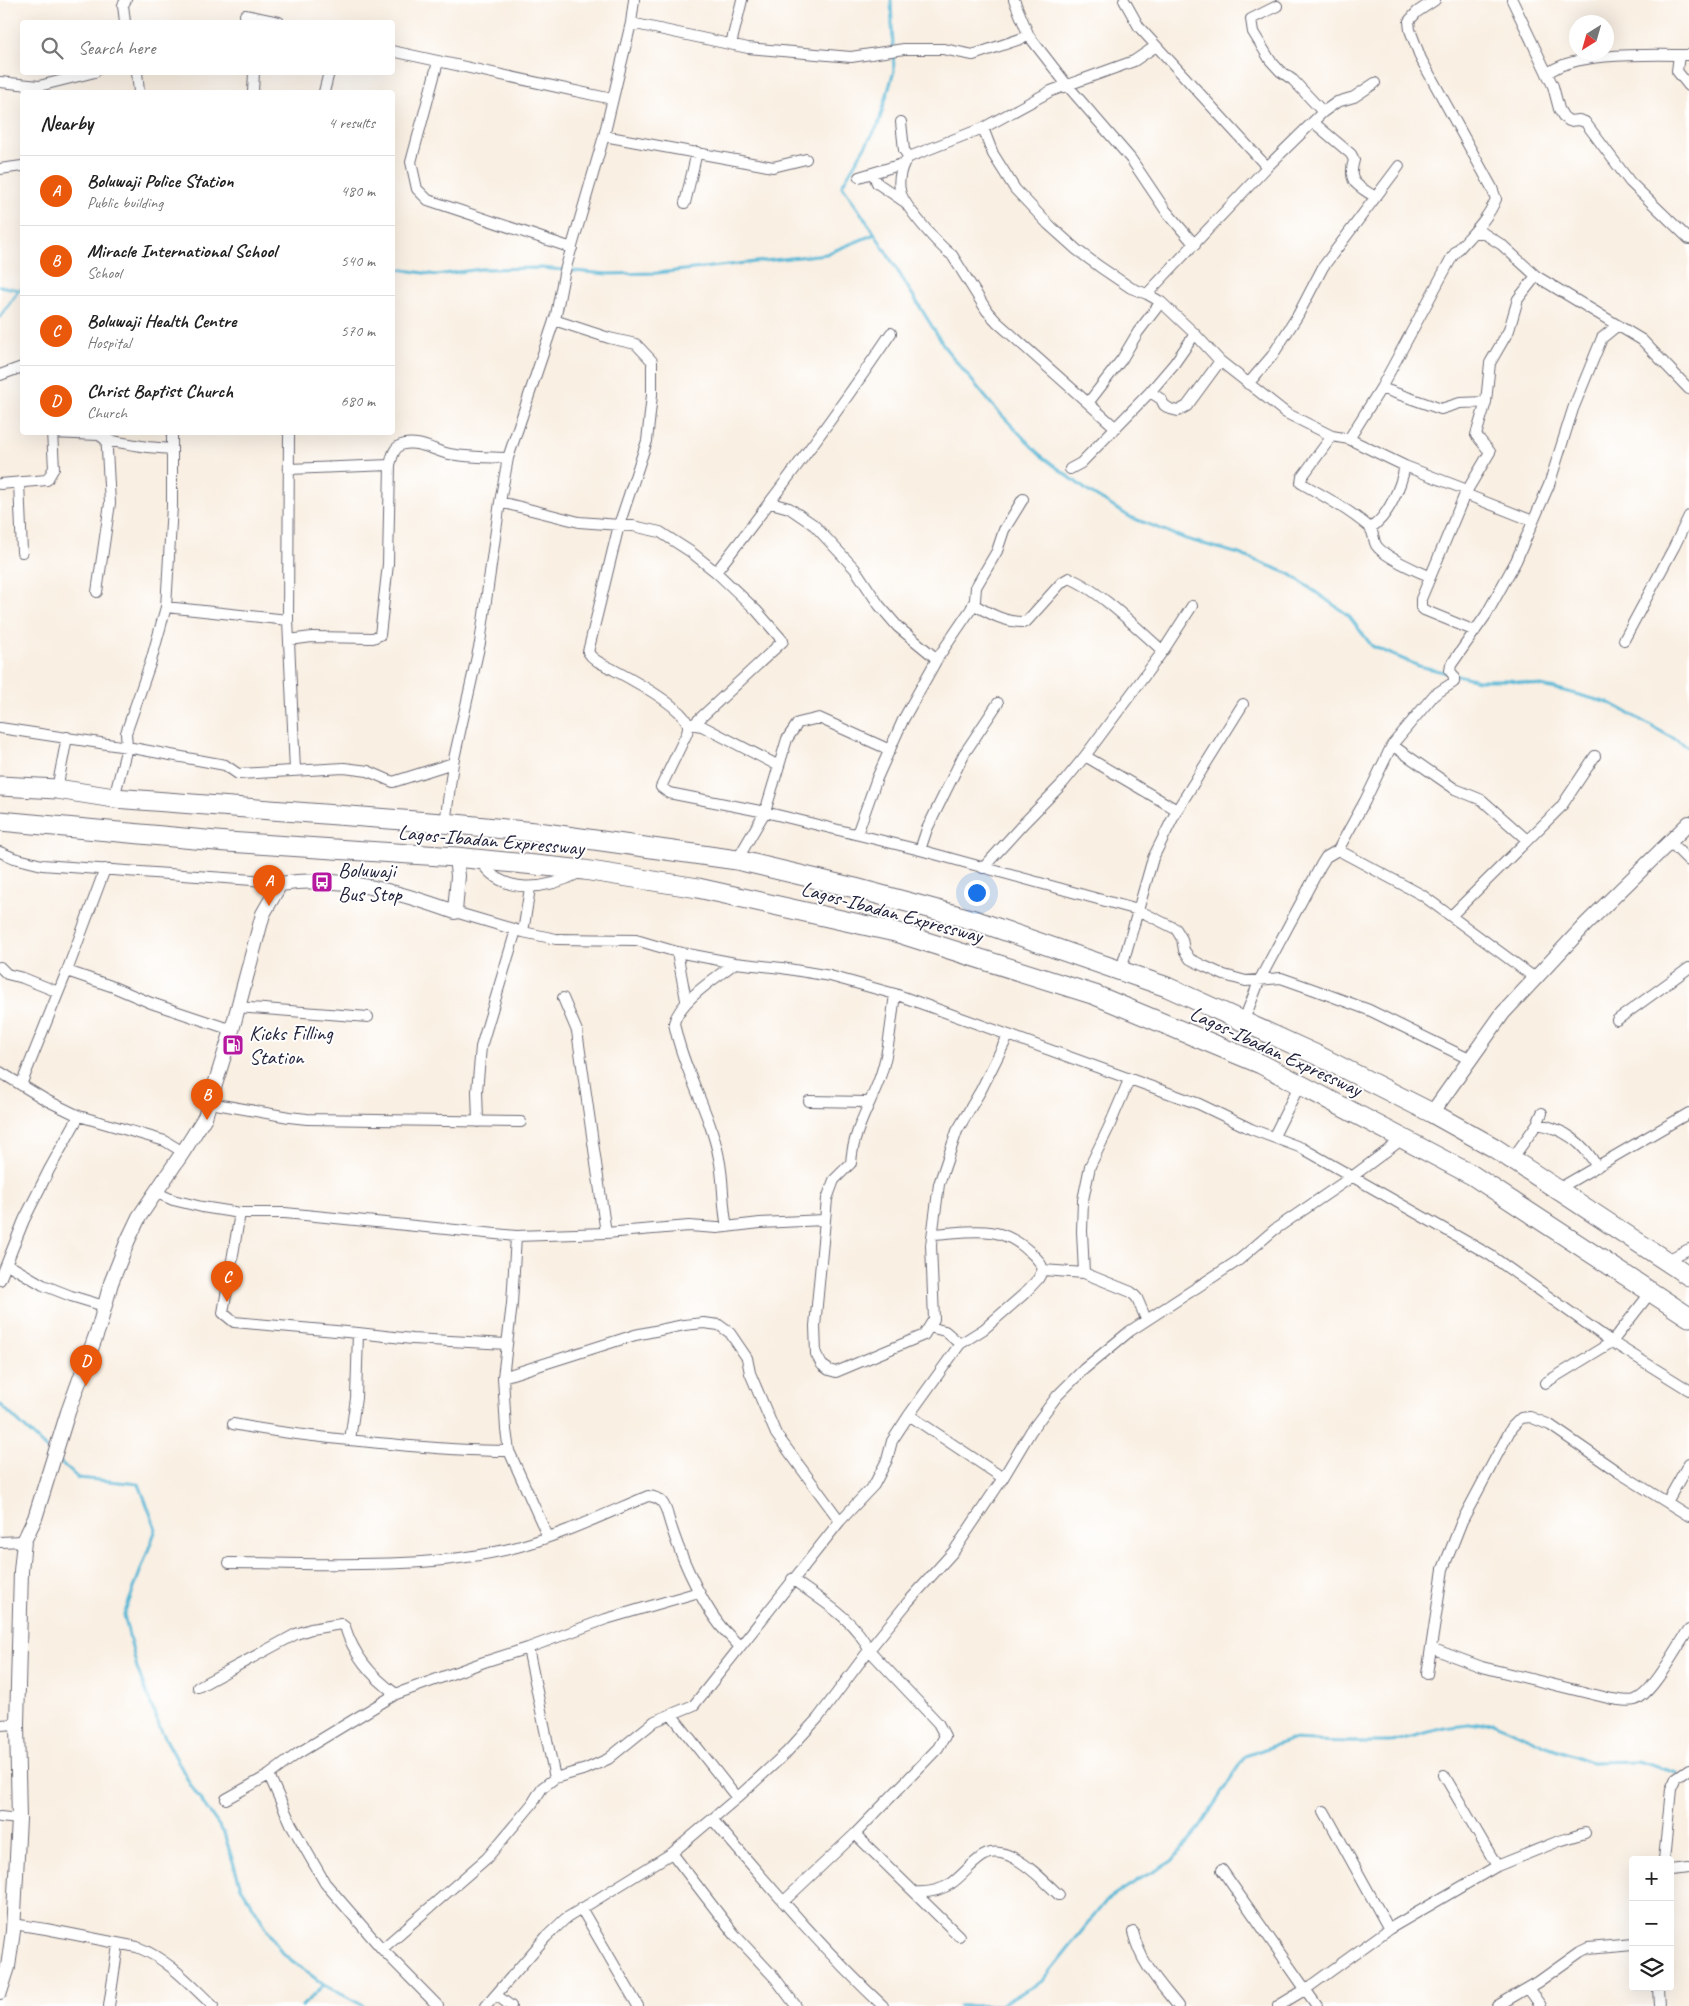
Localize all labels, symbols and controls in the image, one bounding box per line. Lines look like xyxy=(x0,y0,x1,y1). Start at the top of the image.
north arrow xyxy=(1569,15,1614,60)
search box xyxy=(20,20,395,75)
icon: search xyxy=(38,34,66,62)
text: Search here xyxy=(78,36,155,60)
text: Nearby xyxy=(40,110,93,136)
text: 4 results xyxy=(328,113,375,133)
text: Boluwaji Police Station xyxy=(87,169,234,193)
text: A xyxy=(52,181,60,201)
text: 480 m xyxy=(341,181,375,201)
text: Public building xyxy=(87,193,163,213)
text: Miracle International School xyxy=(87,239,276,263)
text: B xyxy=(52,251,60,271)
text: 540 m xyxy=(341,251,375,271)
text: School xyxy=(87,263,121,283)
text: Boluwaji Health Centre xyxy=(87,309,236,333)
text: C xyxy=(52,321,60,341)
text: 570 m xyxy=(341,321,375,341)
text: Hospital xyxy=(87,333,131,353)
text: Christ Baptist Church xyxy=(87,379,233,403)
text: D xyxy=(51,391,61,411)
text: 680 m xyxy=(341,391,375,411)
text: Church xyxy=(87,403,127,423)
street label: Lagos-Ibadan Expressway xyxy=(397,819,587,861)
place label: Boluwaji Bus Stop xyxy=(338,857,404,907)
pin: A xyxy=(253,865,285,906)
bus stop icon: Boluwaji Bus Stop xyxy=(310,870,334,894)
street label: Lagos-Ibadan Expressway xyxy=(799,875,987,949)
your location xyxy=(964,880,990,906)
street label: Lagos-Ibadan Expressway xyxy=(1186,1000,1368,1103)
place label: Kicks Filling Station xyxy=(249,1020,334,1070)
fuel station icon: Kicks Filling Station xyxy=(221,1033,245,1057)
pin: B xyxy=(191,1079,223,1120)
pin: C xyxy=(211,1261,243,1302)
pin: D xyxy=(70,1345,102,1386)
map controls xyxy=(1629,1856,1674,1991)
button: + xyxy=(1629,1856,1674,1901)
button: − xyxy=(1629,1901,1674,1946)
button: layers xyxy=(1629,1946,1674,1991)

